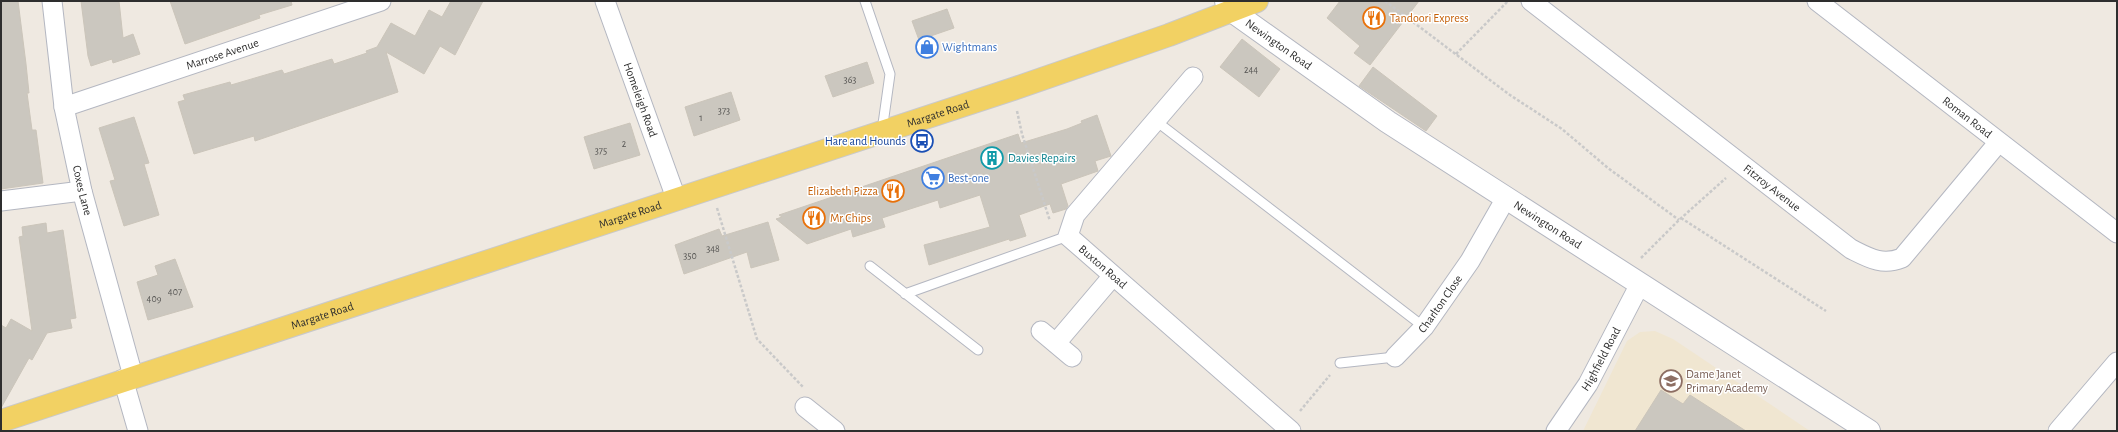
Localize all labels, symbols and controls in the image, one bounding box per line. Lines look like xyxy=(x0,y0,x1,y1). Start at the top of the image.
restaurant icon: Tandoori Express xyxy=(1361,5,1387,31)
place label: Tandoori Express xyxy=(1390,12,1469,24)
street label: Newington Road xyxy=(1243,17,1314,72)
shop icon: Wightmans xyxy=(914,34,940,60)
street label: Marrose Avenue xyxy=(185,36,260,72)
place label: Wightmans xyxy=(942,41,997,53)
street label: Homeleigh Road xyxy=(622,61,660,139)
house number: 244 xyxy=(1244,65,1258,75)
house number: 363 xyxy=(844,75,856,85)
street label: Roman Road xyxy=(1940,94,1994,140)
street label: Margate Road xyxy=(905,98,971,129)
house number: 373 xyxy=(718,106,730,116)
house number: 1 xyxy=(699,113,703,123)
bus stop icon: Hare and Hounds xyxy=(909,128,935,154)
place label: Hare and Hounds xyxy=(825,135,906,147)
house number: 2 xyxy=(622,139,627,149)
building icon: Davies Repairs xyxy=(979,145,1005,171)
house number: 375 xyxy=(595,146,607,156)
place label: Davies Repairs xyxy=(1008,152,1076,164)
street label: Fitzroy Avenue xyxy=(1741,162,1803,214)
street label: Coxes Lane xyxy=(71,164,94,217)
supermarket icon: Best-one xyxy=(920,165,946,191)
place label: Best-one xyxy=(948,172,989,184)
restaurant icon: Elizabeth Pizza xyxy=(880,178,906,204)
place label: Elizabeth Pizza xyxy=(808,185,878,197)
street label: Newington Road xyxy=(1512,198,1584,251)
street label: Margate Road xyxy=(597,199,663,230)
restaurant icon: Mr Chips xyxy=(801,205,827,231)
place label: Mr Chips xyxy=(830,212,871,224)
street label: Buxton Road xyxy=(1077,242,1129,291)
house number: 348 xyxy=(706,244,720,254)
house number: 350 xyxy=(683,251,697,261)
street label: Charlton Close xyxy=(1416,273,1464,335)
house number: 407 xyxy=(168,287,182,297)
house number: 409 xyxy=(147,294,162,304)
street label: Margate Road xyxy=(289,300,355,331)
street label: Highfield Road xyxy=(1579,325,1623,393)
school or university icon: Dame Janet Primary Academy xyxy=(1658,368,1684,394)
place label: Dame Janet Primary Academy xyxy=(1686,368,1768,395)

